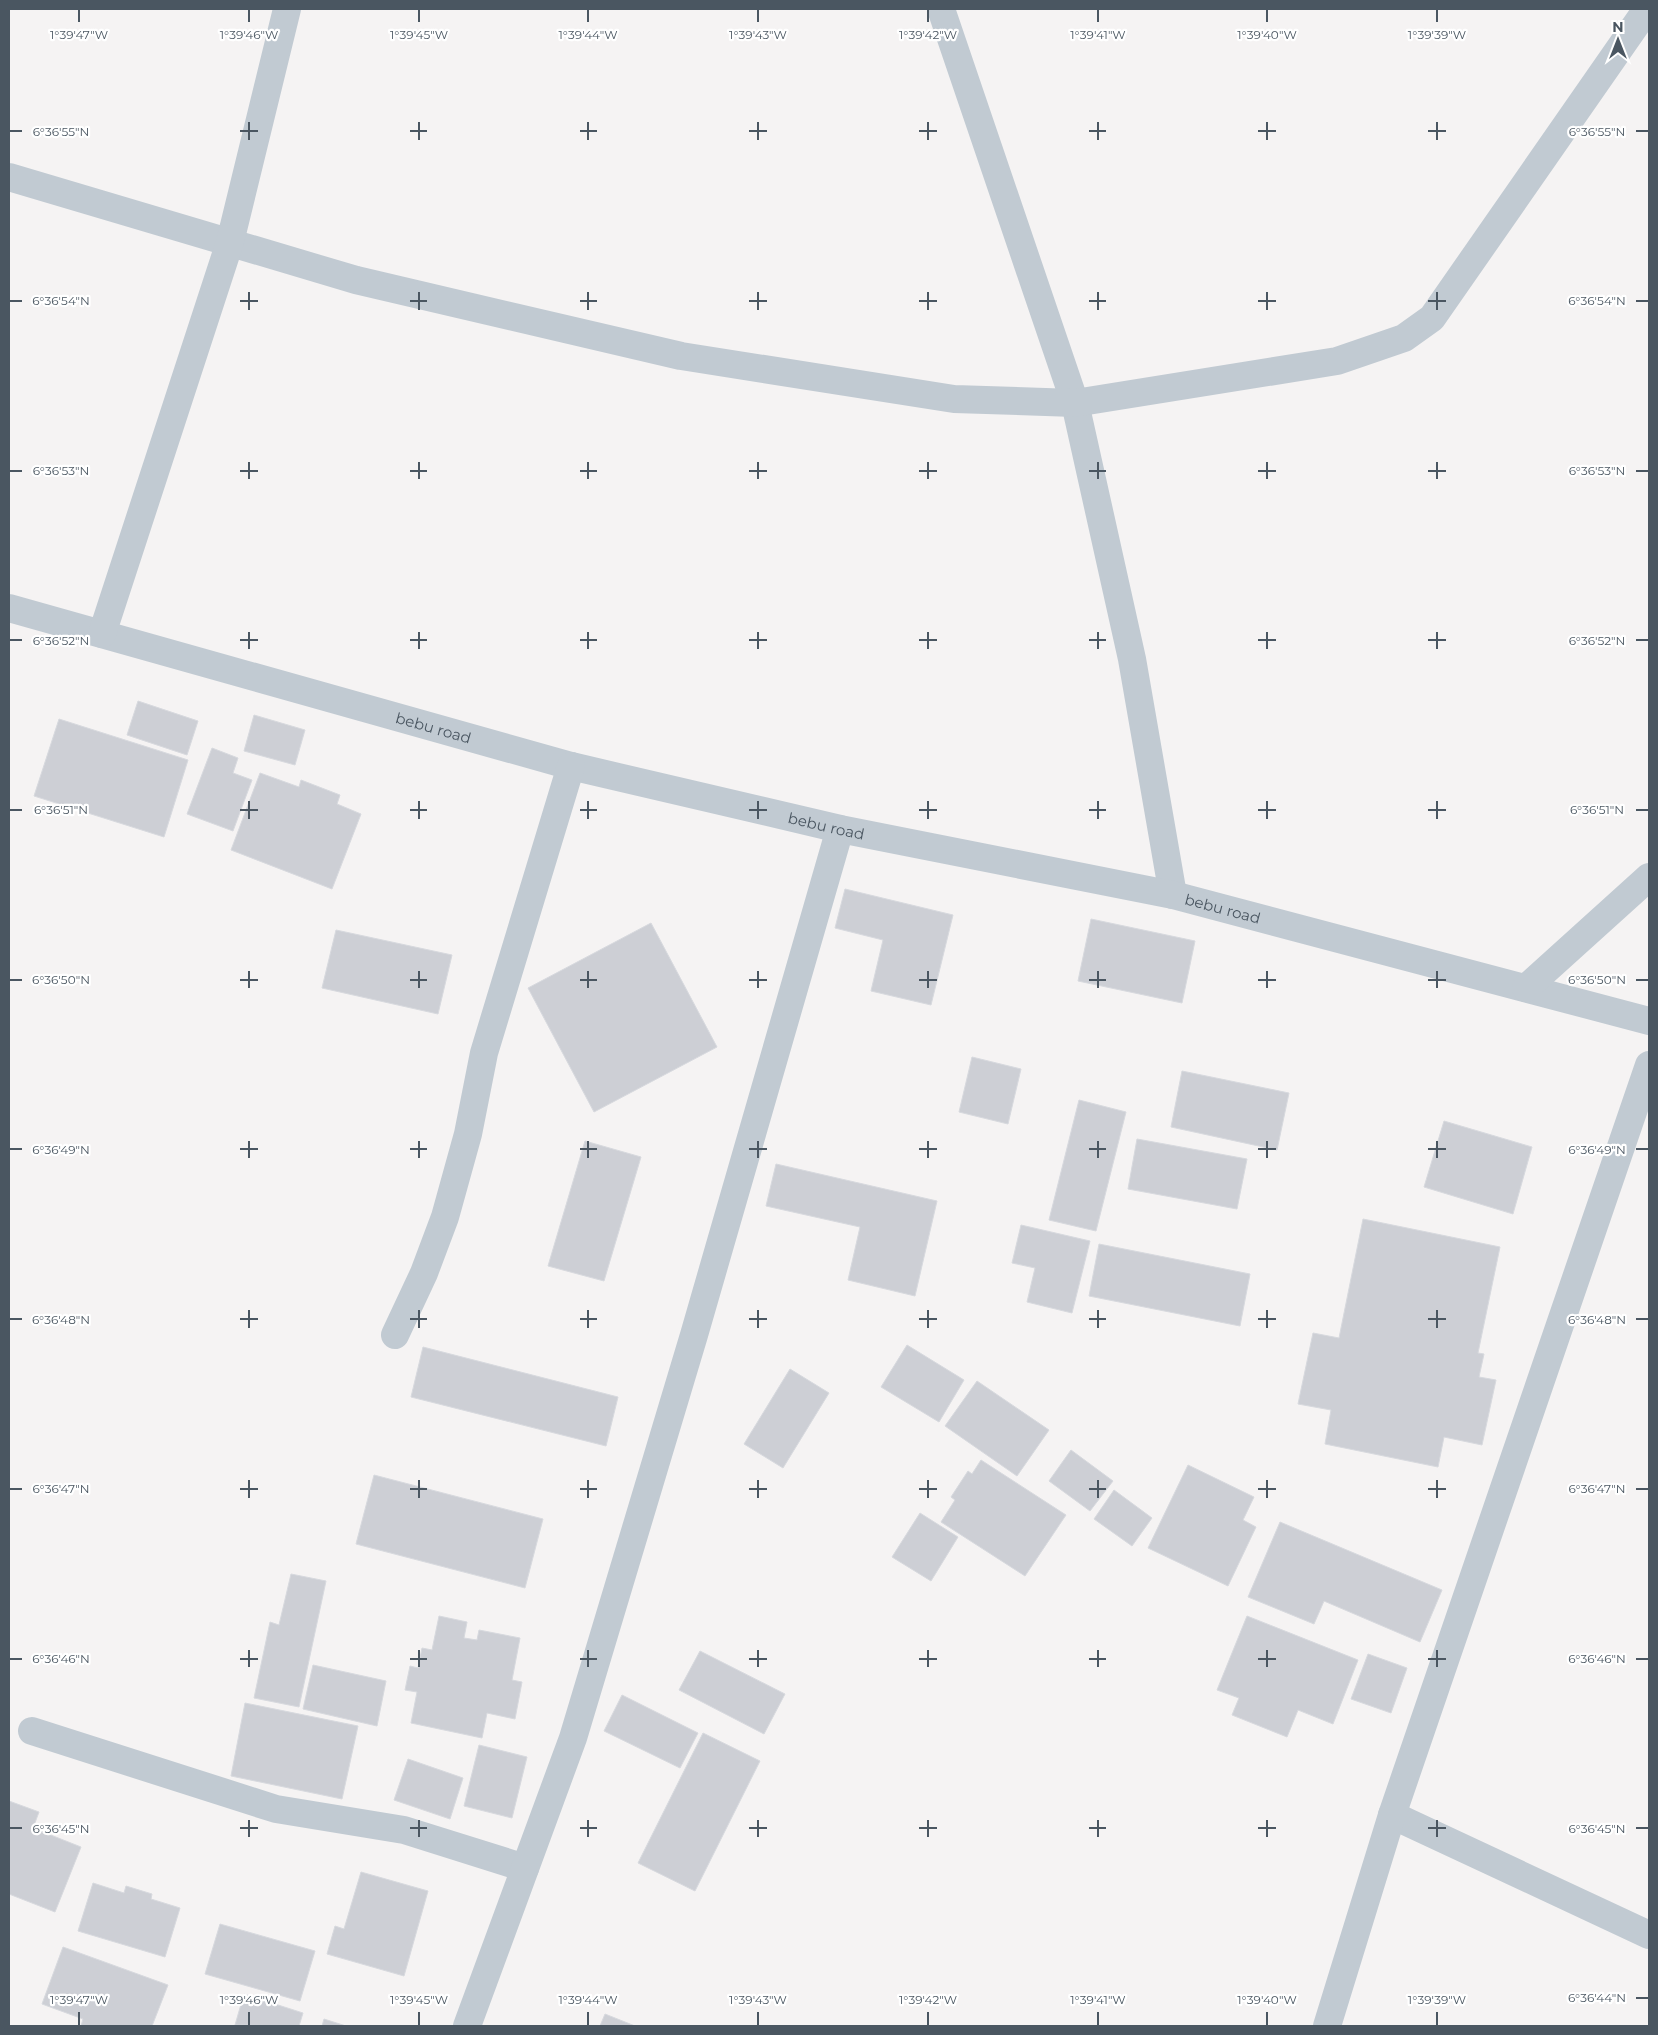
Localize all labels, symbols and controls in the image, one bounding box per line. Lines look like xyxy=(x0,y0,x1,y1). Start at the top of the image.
north arrow xyxy=(1593,15,1643,65)
text: N xyxy=(1612,18,1624,36)
text: 1°39'47"W xyxy=(50,27,108,42)
text: 1°39'46"W xyxy=(220,27,278,42)
text: 1°39'45"W xyxy=(390,27,448,42)
text: 1°39'44"W xyxy=(559,27,617,42)
text: 1°39'43"W xyxy=(729,27,787,42)
text: 1°39'42"W xyxy=(899,27,957,42)
text: 1°39'41"W xyxy=(1070,27,1126,42)
text: 1°39'40"W xyxy=(1237,27,1297,42)
text: 1°39'39"W xyxy=(1408,27,1466,42)
text: 6°36'55"N xyxy=(33,124,89,139)
text: 6°36'55"N xyxy=(1569,124,1625,139)
text: 6°36'54"N xyxy=(32,293,90,308)
text: 6°36'54"N xyxy=(1568,293,1626,308)
text: 6°36'53"N xyxy=(33,463,89,478)
text: 6°36'53"N xyxy=(1569,463,1625,478)
text: 6°36'52"N xyxy=(33,633,89,648)
text: 6°36'52"N xyxy=(1569,633,1625,648)
street label: bebu road xyxy=(394,708,473,747)
text: 6°36'51"N xyxy=(34,802,88,817)
text: 6°36'51"N xyxy=(1570,802,1624,817)
street label: bebu road xyxy=(786,808,866,843)
street label: bebu road xyxy=(1183,889,1263,927)
text: 6°36'50"N xyxy=(32,972,90,987)
text: 6°36'50"N xyxy=(1568,972,1626,987)
text: 6°36'49"N xyxy=(32,1142,90,1157)
text: 6°36'49"N xyxy=(1568,1142,1626,1157)
text: 6°36'48"N xyxy=(32,1312,90,1327)
text: 6°36'48"N xyxy=(1568,1312,1626,1327)
text: 6°36'47"N xyxy=(32,1481,90,1496)
text: 6°36'47"N xyxy=(1568,1481,1626,1496)
text: 6°36'46"N xyxy=(32,1651,90,1666)
text: 6°36'46"N xyxy=(1568,1651,1626,1666)
text: 6°36'45"N xyxy=(32,1821,90,1836)
text: 6°36'45"N xyxy=(1568,1821,1626,1836)
text: 6°36'44"N xyxy=(1568,1990,1626,2005)
text: 1°39'47"W xyxy=(50,1992,108,2007)
text: 1°39'46"W xyxy=(220,1992,278,2007)
text: 1°39'45"W xyxy=(390,1992,448,2007)
text: 1°39'44"W xyxy=(559,1992,617,2007)
text: 1°39'43"W xyxy=(729,1992,787,2007)
text: 1°39'42"W xyxy=(899,1992,957,2007)
text: 1°39'41"W xyxy=(1070,1992,1126,2007)
text: 1°39'40"W xyxy=(1237,1992,1297,2007)
text: 1°39'39"W xyxy=(1408,1992,1466,2007)

